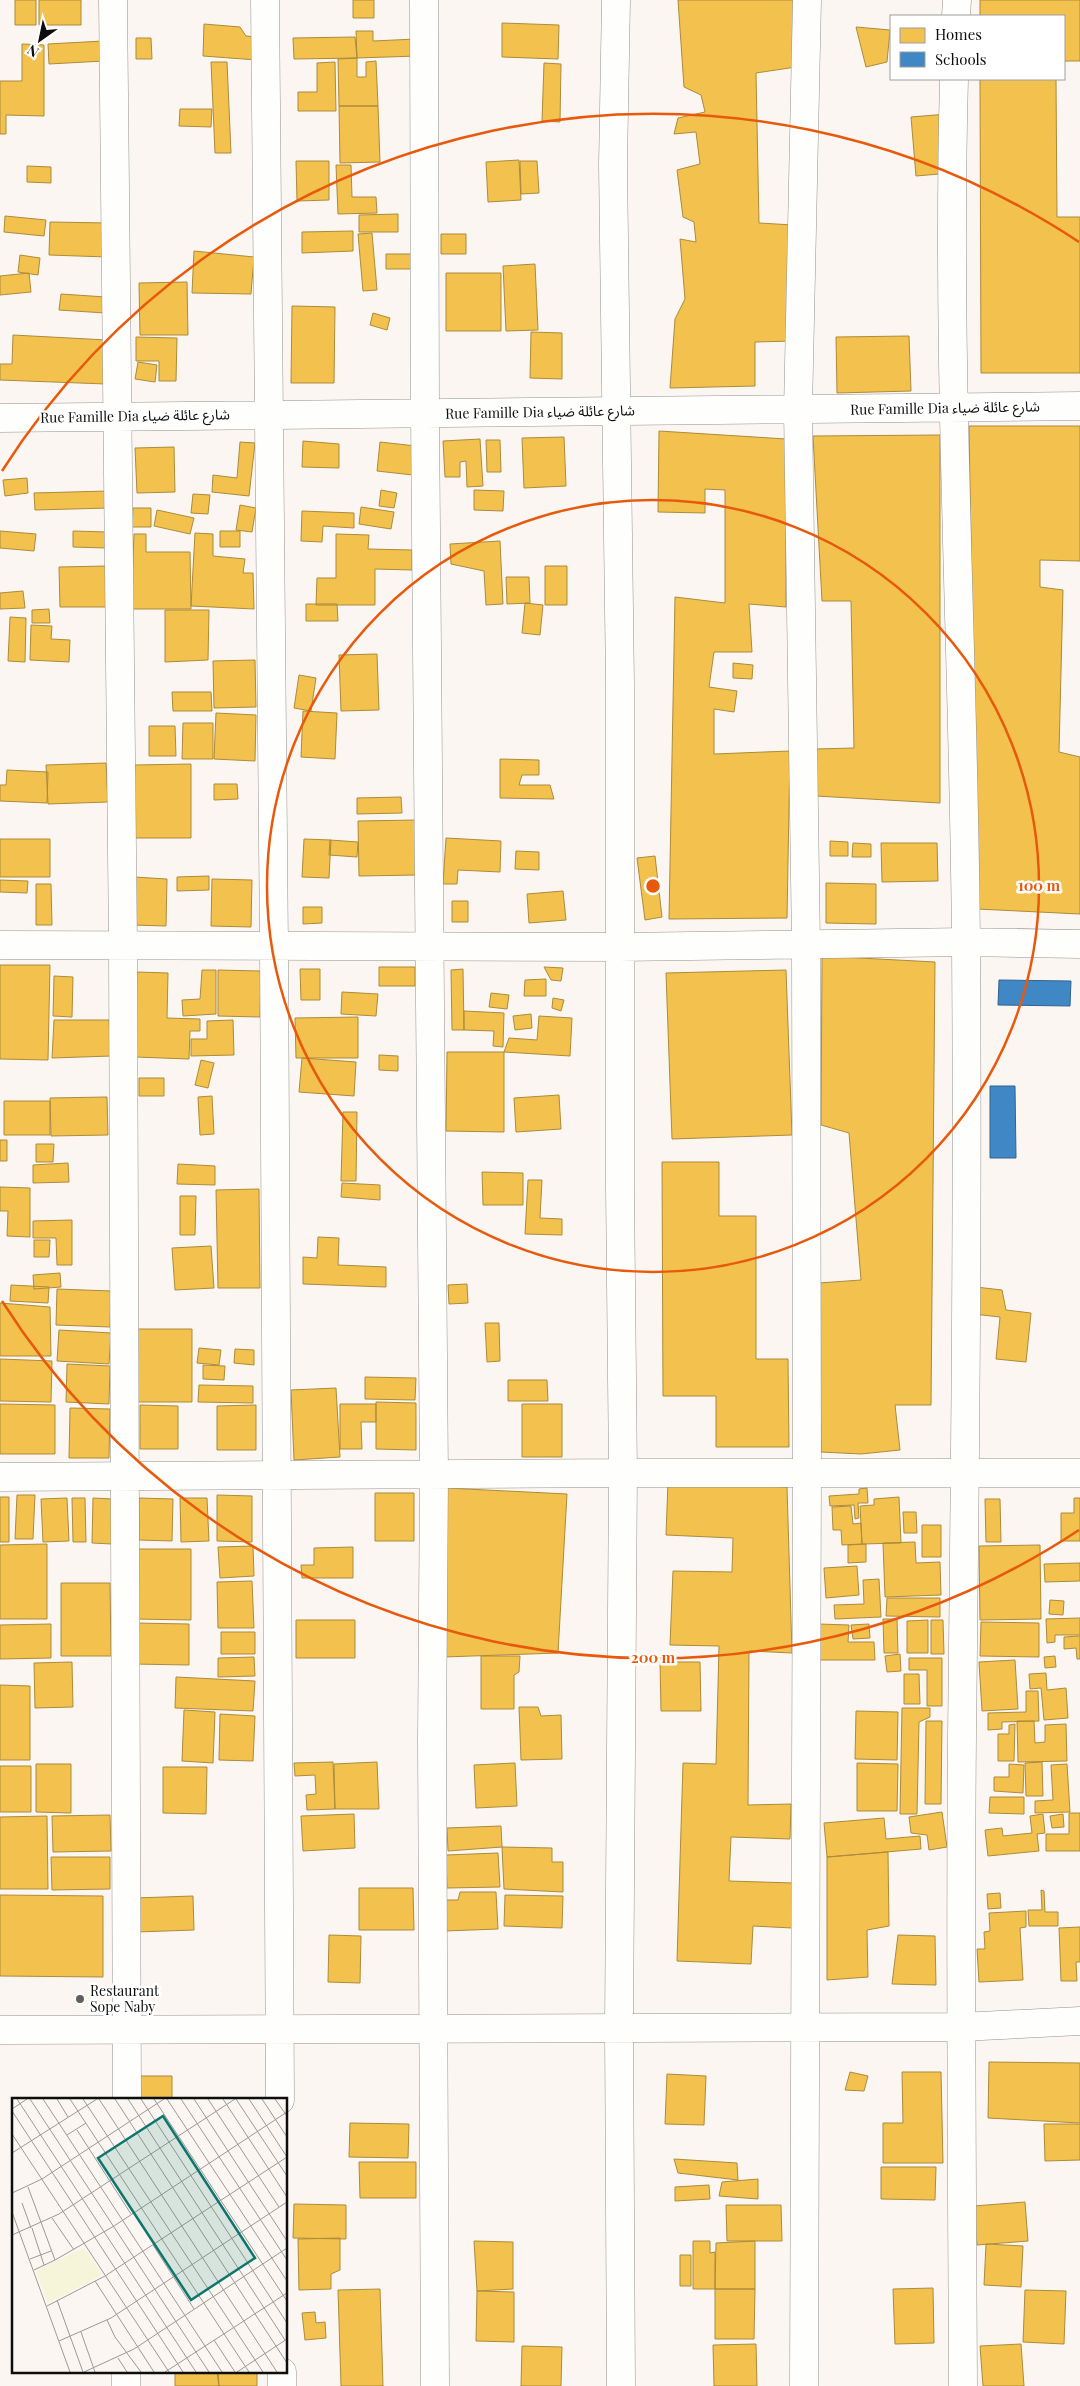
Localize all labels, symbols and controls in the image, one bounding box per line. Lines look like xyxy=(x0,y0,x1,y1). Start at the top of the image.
north arrow xyxy=(15,15,65,65)
legend xyxy=(890,15,1065,80)
text: Homes xyxy=(935,24,982,44)
text: N xyxy=(23,41,42,62)
text: Schools xyxy=(935,49,987,69)
street label: Rue Famille Dia شارع عائلة ضياء xyxy=(850,396,1040,421)
street label: Rue Famille Dia شارع عائلة ضياء xyxy=(445,400,635,425)
street label: Rue Famille Dia شارع عائلة ضياء xyxy=(40,404,230,429)
text: 100 m xyxy=(1018,875,1061,895)
centre of rings xyxy=(644,877,662,895)
text: 200 m xyxy=(631,1647,676,1667)
place label: Restaurant Sope Naby xyxy=(90,1981,160,2016)
marker: Restaurant Sope Naby xyxy=(74,1993,86,2005)
inset map xyxy=(12,2098,288,2374)

